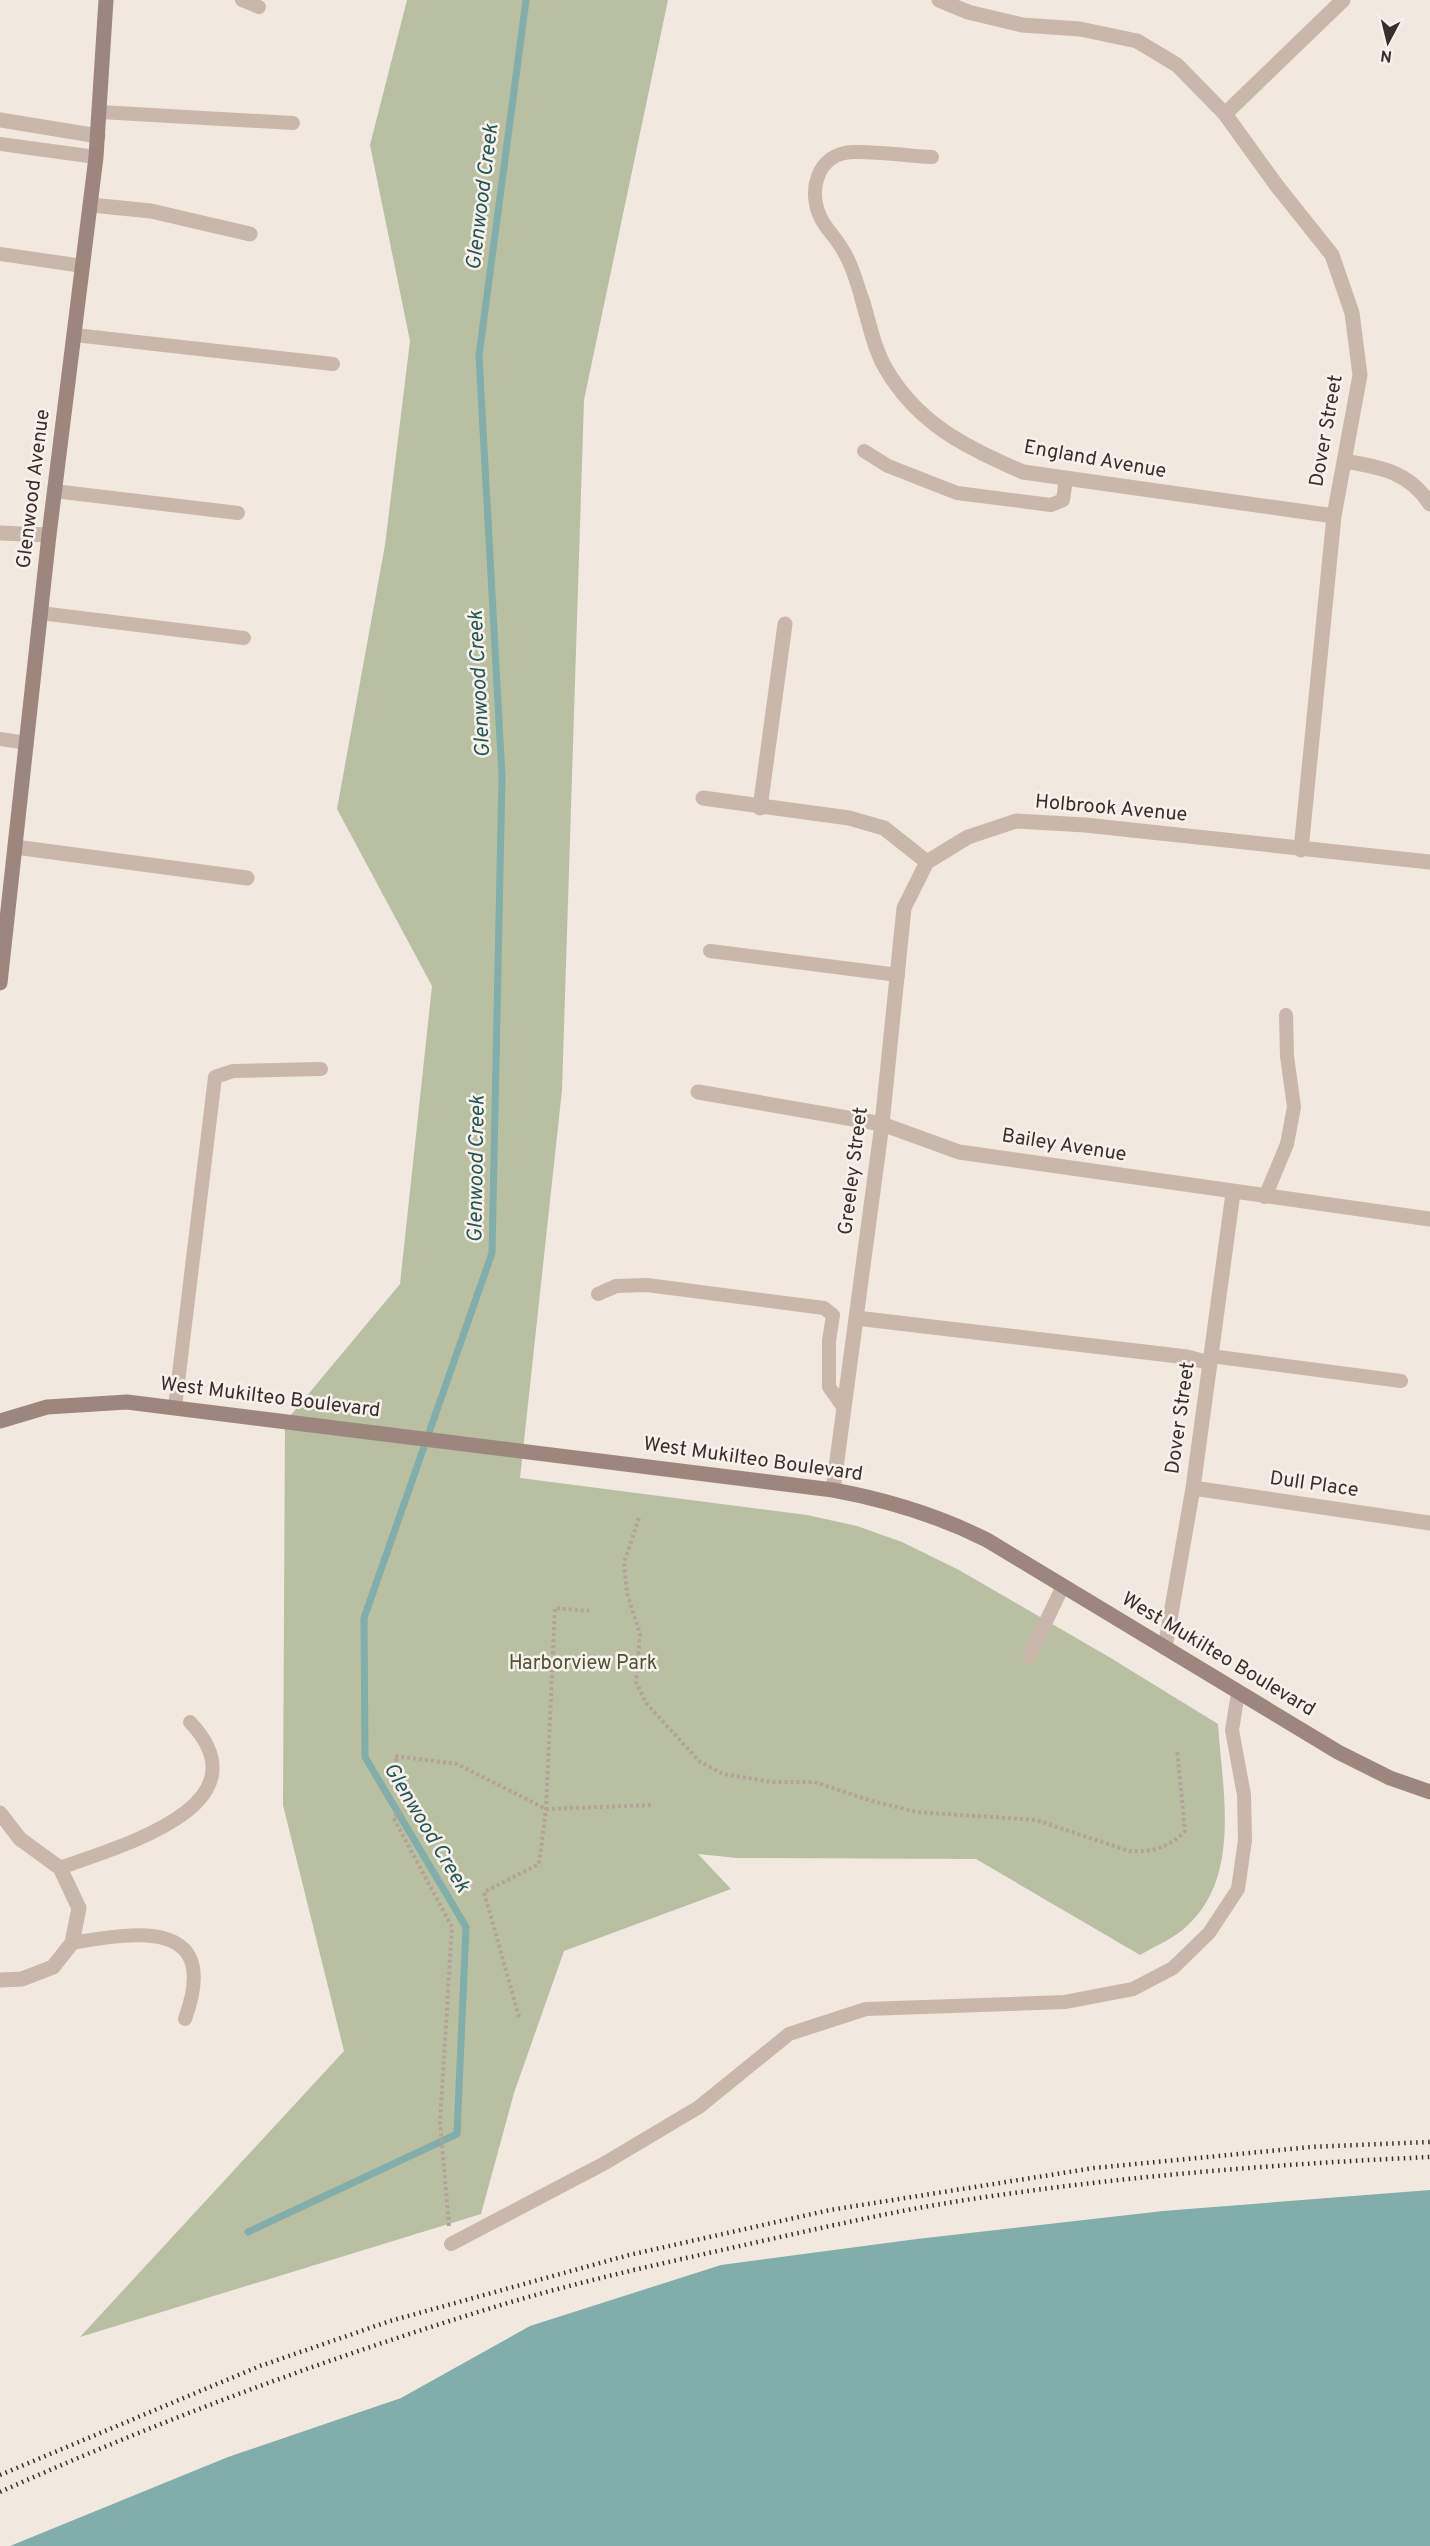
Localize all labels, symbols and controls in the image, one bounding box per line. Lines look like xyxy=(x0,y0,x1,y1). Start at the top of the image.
north arrow xyxy=(1358,12,1418,72)
text: N xyxy=(1379,44,1393,66)
water label: Glenwood Creek xyxy=(461,122,505,272)
street label: Dover Street xyxy=(1304,373,1350,489)
street label: Glenwood Avenue xyxy=(11,408,57,570)
street label: England Avenue xyxy=(1022,435,1168,485)
water label: Glenwood Creek xyxy=(463,609,497,758)
street label: Holbrook Avenue xyxy=(1034,789,1188,829)
water label: Glenwood Creek xyxy=(462,1095,492,1243)
street label: Greeley Street xyxy=(833,1105,875,1237)
street label: Bailey Avenue xyxy=(1000,1123,1128,1169)
street label: Dover Street xyxy=(1160,1360,1202,1476)
street label: West Mukilteo Boulevard xyxy=(158,1372,382,1424)
street label: West Mukilteo Boulevard xyxy=(642,1432,864,1488)
street label: Dull Place xyxy=(1268,1466,1360,1504)
street label: West Mukilteo Boulevard xyxy=(1116,1587,1320,1723)
park label: Harborview Park xyxy=(509,1651,657,1677)
water label: Glenwood Creek xyxy=(377,1758,476,1898)

